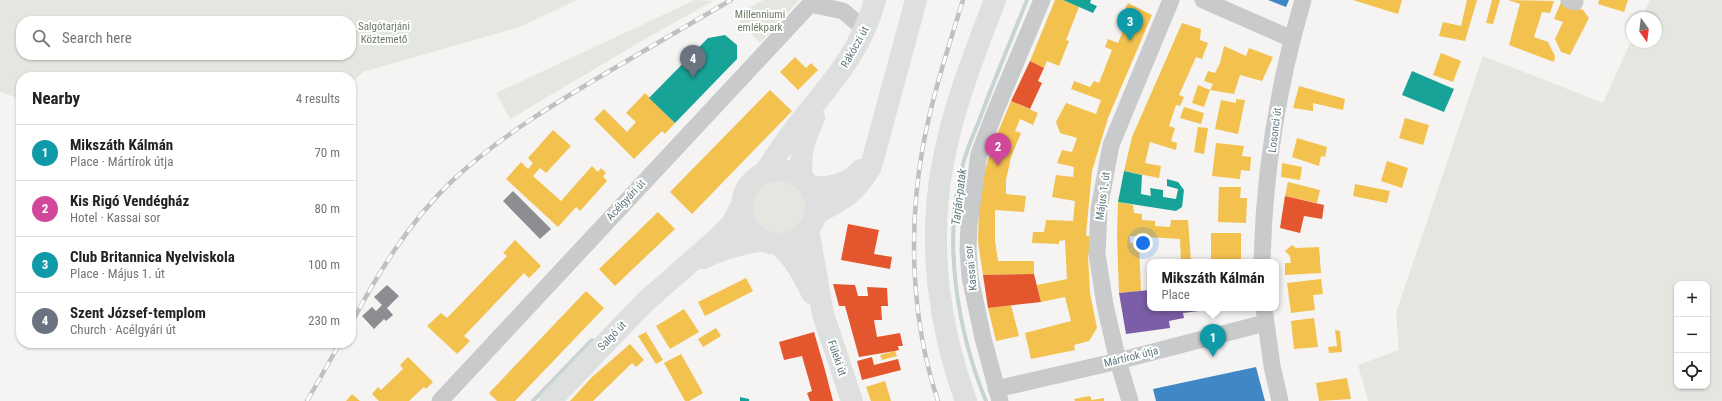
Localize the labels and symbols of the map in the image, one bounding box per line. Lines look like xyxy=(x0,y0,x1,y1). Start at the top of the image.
park label: Millenniumi emlékpark xyxy=(735,8,785,34)
pin: 3 xyxy=(1117,8,1143,41)
north arrow xyxy=(1626,12,1662,48)
park label: Salgótarjáni Köztemető xyxy=(358,20,410,46)
street label: Rákóczi út xyxy=(838,24,872,70)
pin: 4 xyxy=(680,45,706,78)
street label: Losonci út xyxy=(1266,107,1284,153)
pin: 2 xyxy=(985,133,1011,166)
water label: Tarján-patak xyxy=(949,167,970,226)
street label: Május 1. út xyxy=(1093,171,1113,221)
street label: Acélgyári út xyxy=(604,177,648,223)
your location xyxy=(1133,233,1153,253)
street label: Kassai sor xyxy=(962,244,980,291)
street label: Salgó út xyxy=(595,319,629,353)
pin: 1 xyxy=(1200,324,1226,357)
street label: Füleki út xyxy=(825,339,849,377)
street label: Mártírok útja xyxy=(1102,344,1160,370)

